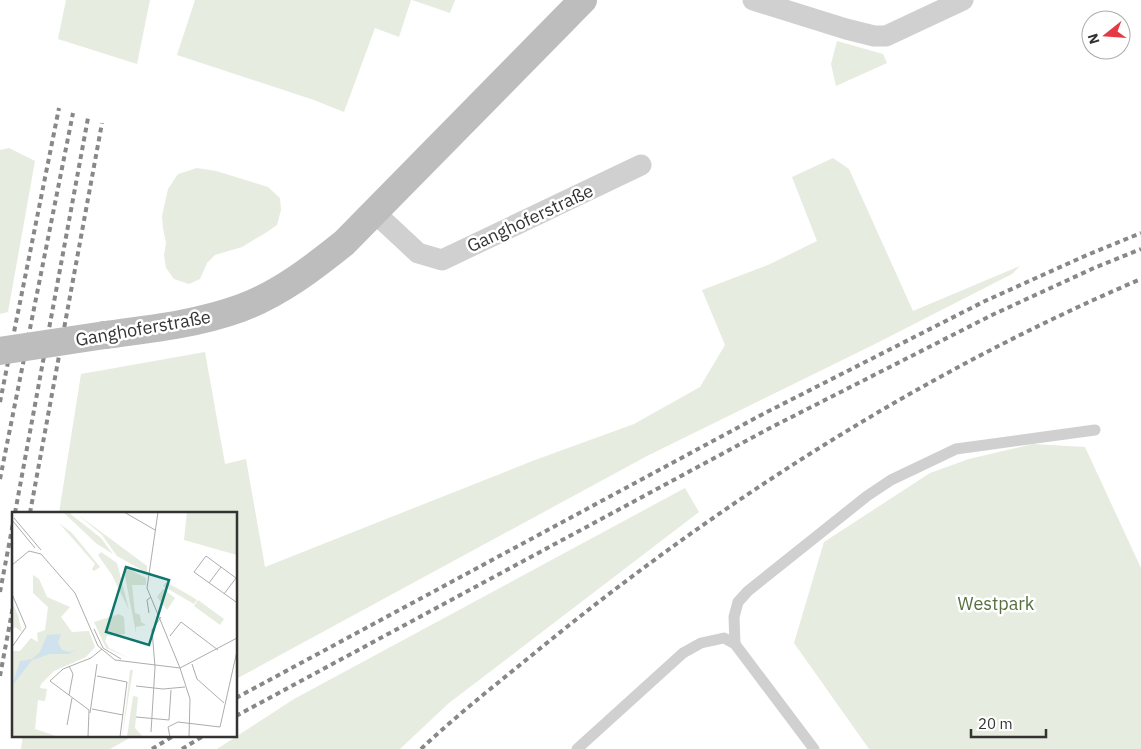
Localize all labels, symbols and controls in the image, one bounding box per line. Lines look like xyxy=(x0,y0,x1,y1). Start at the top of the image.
north arrow xyxy=(1081,10,1131,60)
text: N xyxy=(1083,31,1104,46)
street label: Ganghoferstraße xyxy=(463,179,597,257)
street label: Ganghoferstraße xyxy=(74,305,212,351)
inset map xyxy=(12,512,238,736)
park label: Westpark xyxy=(958,592,1035,615)
scale bar xyxy=(971,706,1046,738)
text: 20 m xyxy=(978,714,1013,733)

